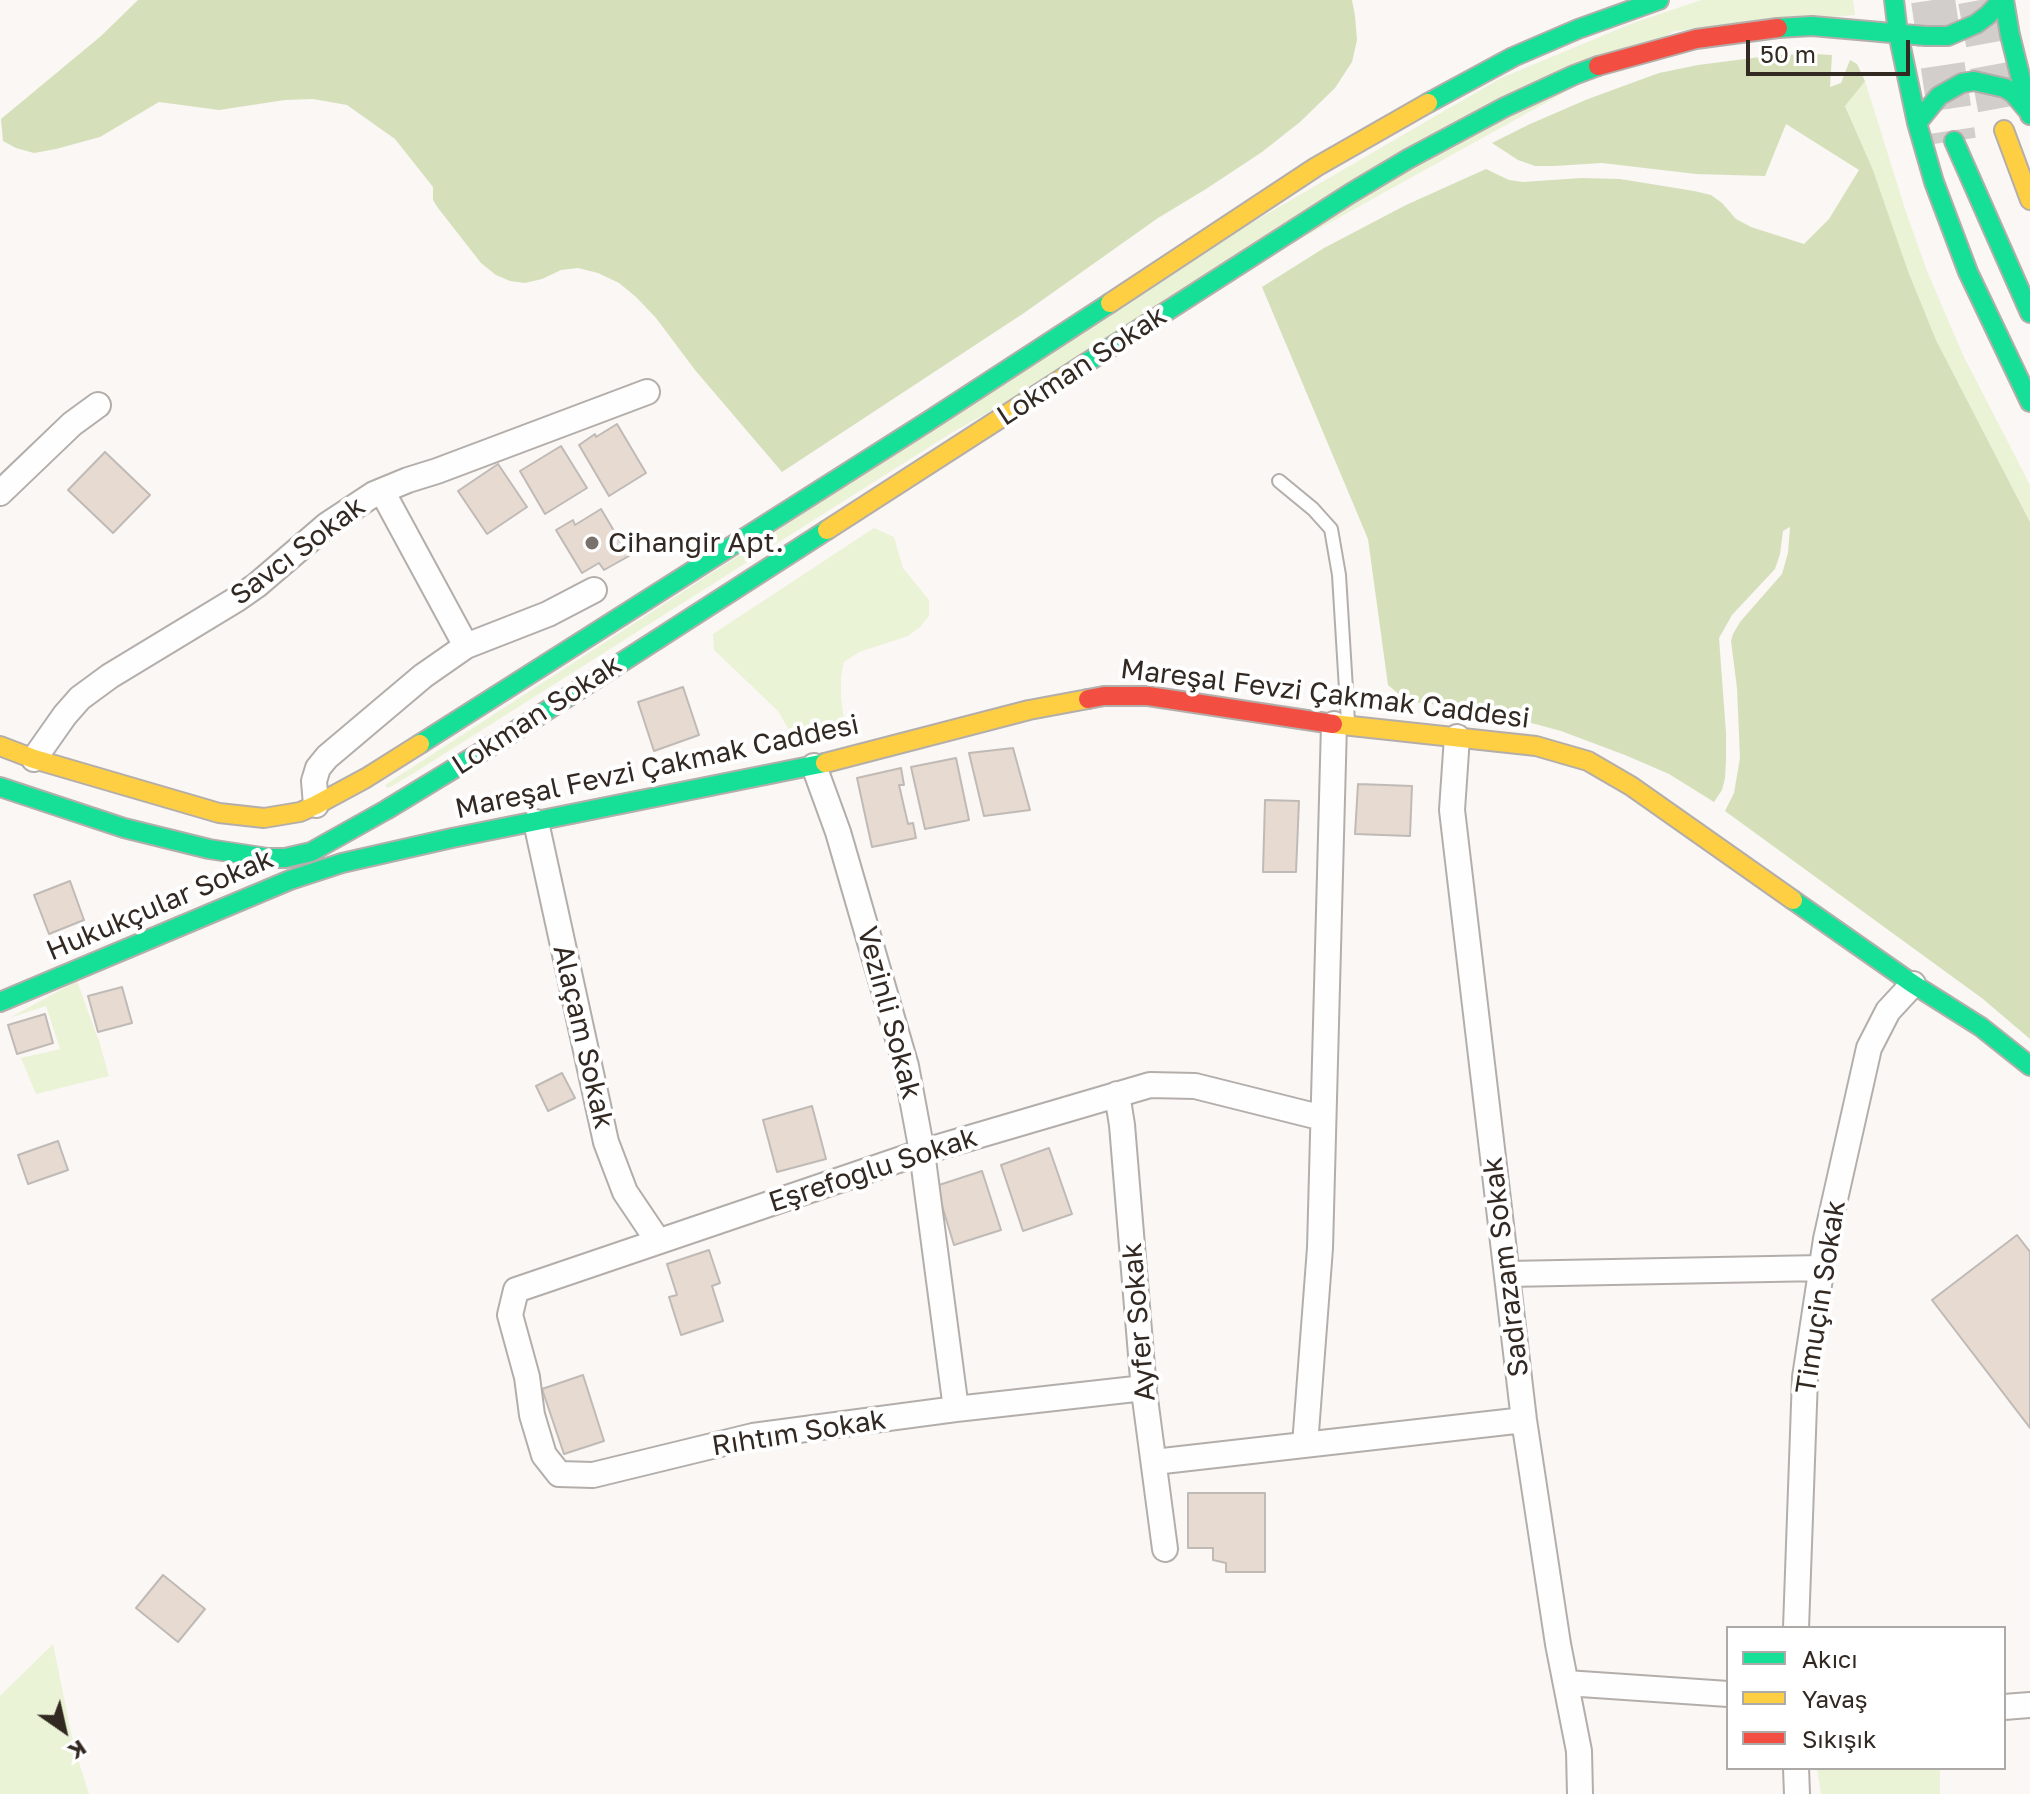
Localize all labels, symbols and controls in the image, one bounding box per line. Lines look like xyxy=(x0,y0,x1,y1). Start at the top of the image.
scale bar xyxy=(1750,24,1914,74)
text: 50 m xyxy=(1760,39,1816,68)
street label: Lokman Sokak xyxy=(991,299,1173,433)
street label: Savcı Sokak xyxy=(224,489,372,613)
place label: Cihangir Apt. xyxy=(608,526,784,560)
marker: Cihangir Apt. xyxy=(583,534,601,552)
street label: Lokman Sokak xyxy=(446,648,628,782)
street label: Mareşal Fevzi Çakmak Caddesi xyxy=(1119,652,1531,736)
street label: Mareşal Fevzi Çakmak Caddesi xyxy=(452,708,862,826)
street label: Hukukçular Sokak xyxy=(42,842,278,968)
street label: Vezinli Sokak xyxy=(850,923,928,1103)
street label: Alaçam Sokak xyxy=(546,942,620,1132)
street label: Eşrefoğlu Sokak xyxy=(764,1120,982,1220)
street label: Sadrazam Sokak xyxy=(1476,1155,1536,1379)
street label: Timuçin Sokak xyxy=(1789,1198,1853,1396)
street label: Ayfer Sokak xyxy=(1115,1241,1163,1403)
street label: Rıhtım Sokak xyxy=(710,1403,888,1463)
legend xyxy=(1726,1626,2006,1770)
text: Akıcı xyxy=(1802,1644,1858,1673)
text: Yavaş xyxy=(1802,1684,1868,1713)
north arrow xyxy=(24,1690,104,1770)
text: Sıkışık xyxy=(1802,1724,1877,1753)
text: K xyxy=(64,1735,92,1766)

